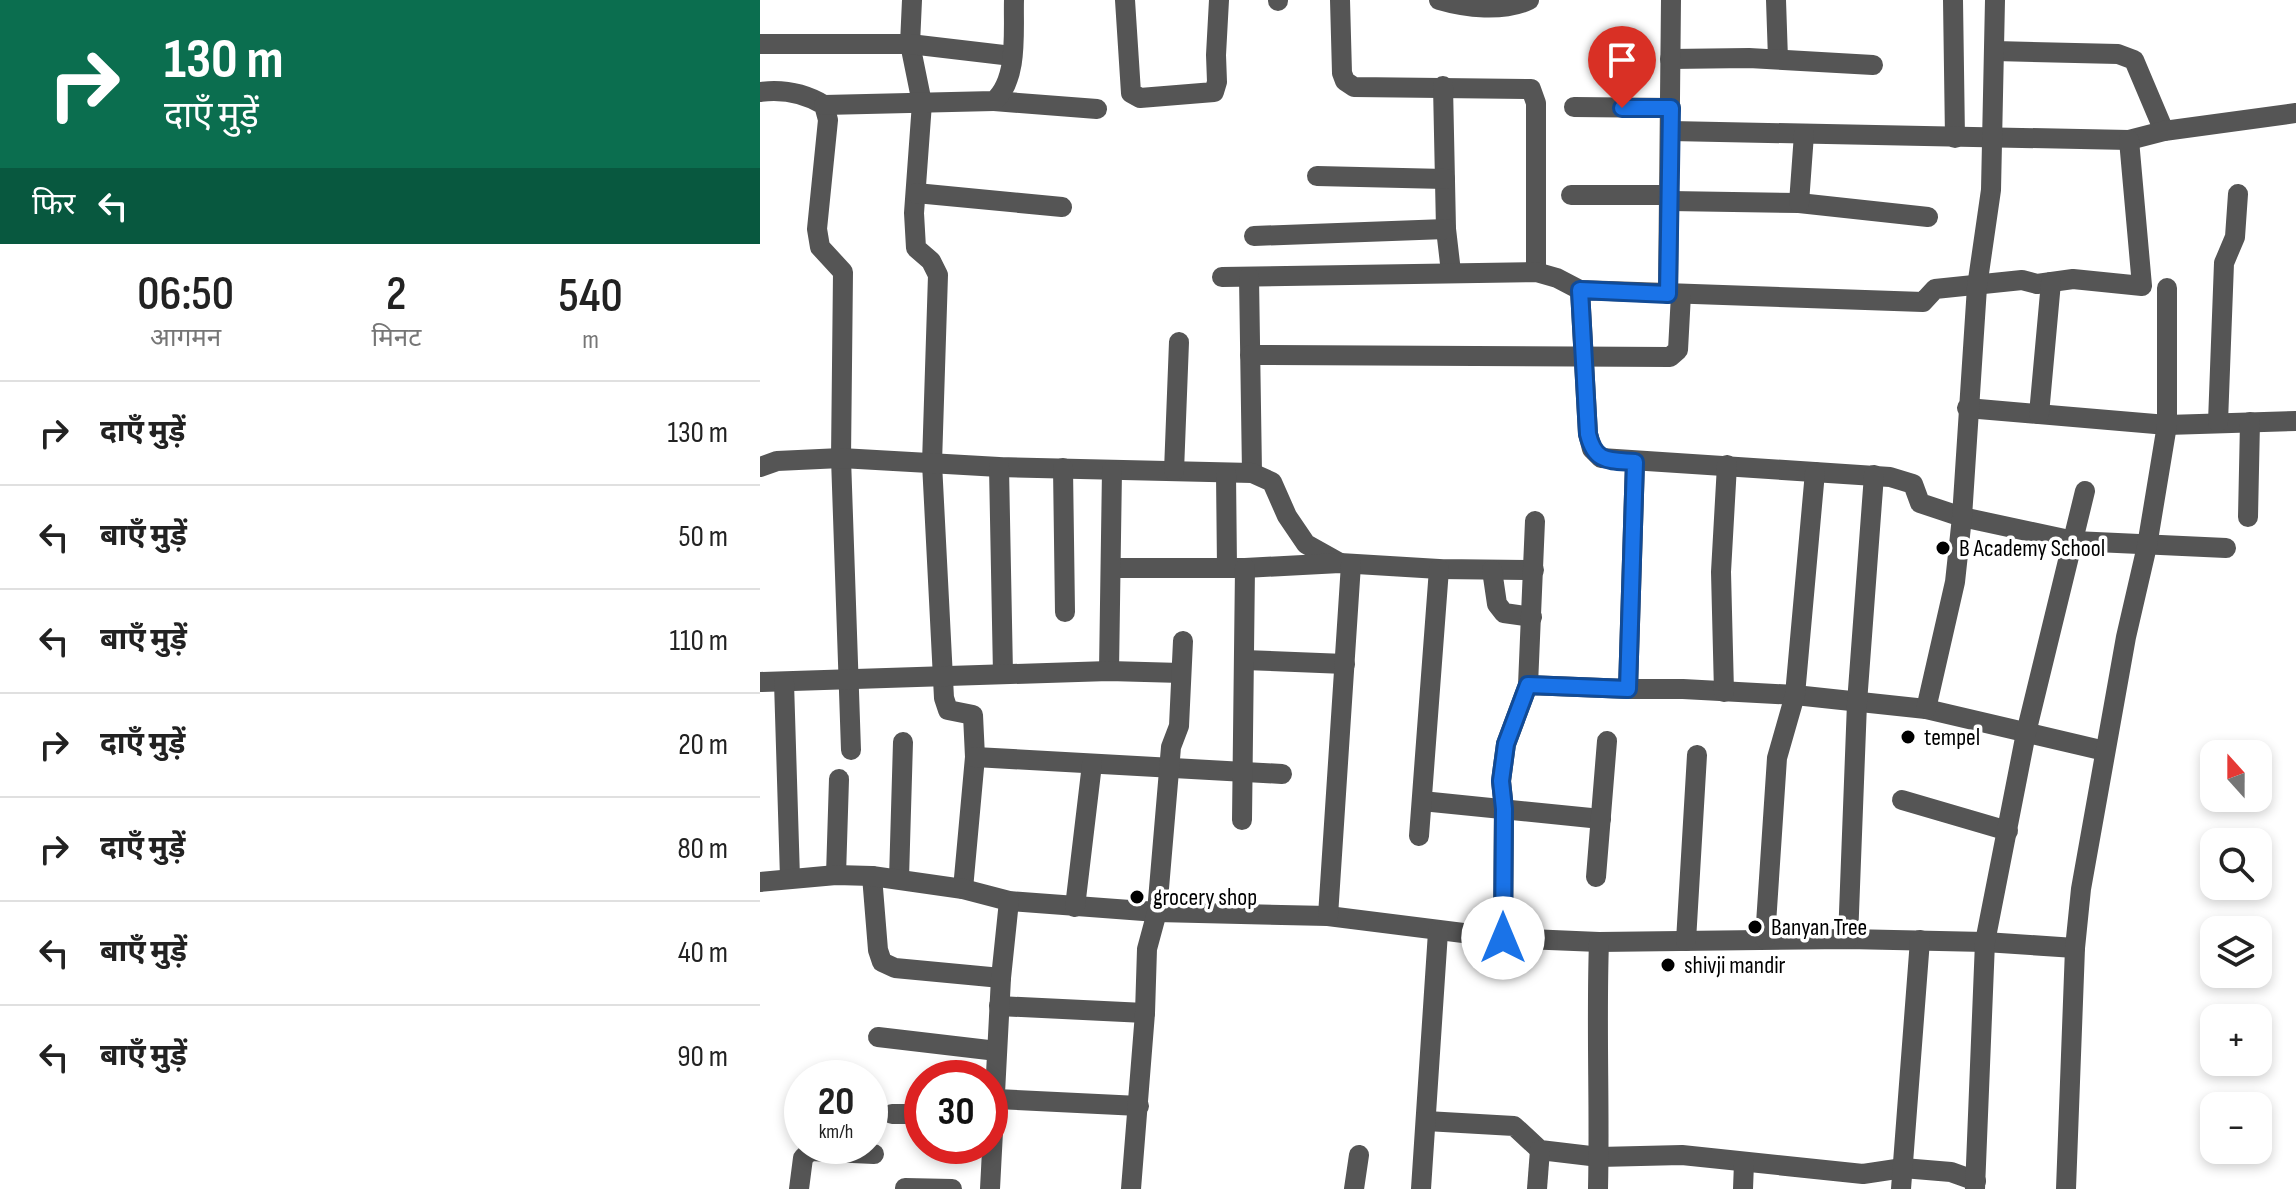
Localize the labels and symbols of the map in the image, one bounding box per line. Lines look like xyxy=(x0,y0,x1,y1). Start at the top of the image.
pin xyxy=(1588,26,1656,108)
place label: B Academy School xyxy=(1959,534,2105,563)
marker: B Academy School xyxy=(1934,539,1952,557)
place label: tempel xyxy=(1924,723,1980,752)
marker: tempel xyxy=(1899,728,1917,746)
north arrow xyxy=(2200,740,2272,812)
place label: grocery shop xyxy=(1153,883,1257,912)
marker: grocery shop xyxy=(1128,888,1146,906)
position arrow xyxy=(1461,896,1545,980)
place label: Banyan Tree xyxy=(1771,913,1867,942)
marker: Banyan Tree xyxy=(1746,918,1764,936)
place label: shivji mandir xyxy=(1684,951,1786,980)
marker: shivji mandir xyxy=(1659,956,1677,974)
speed limit sign: 30 xyxy=(904,1060,1008,1164)

